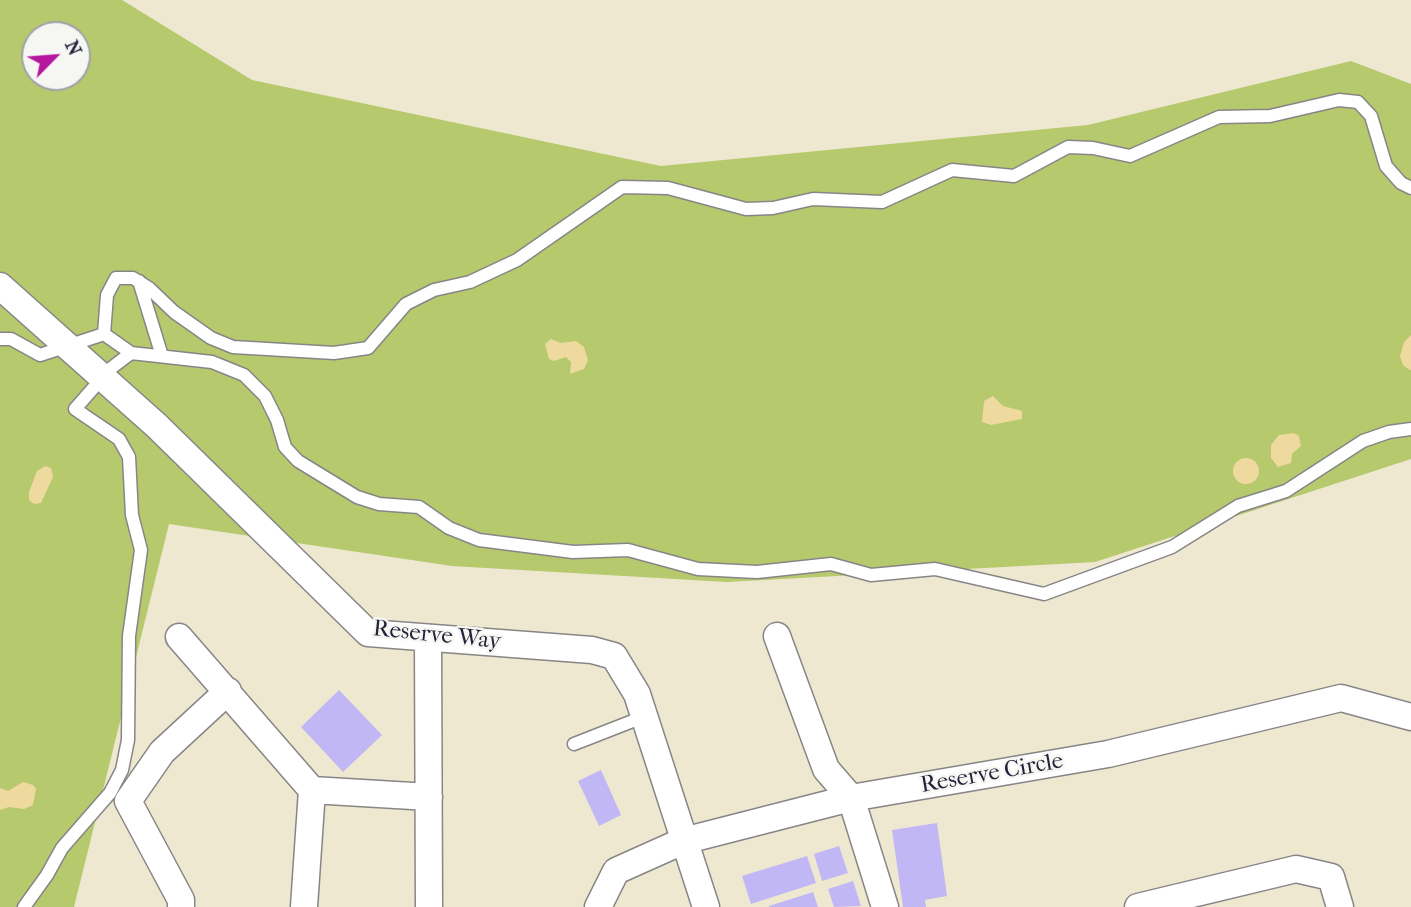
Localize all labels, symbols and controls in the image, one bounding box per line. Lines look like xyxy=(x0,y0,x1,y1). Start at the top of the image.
north arrow xyxy=(21,21,91,91)
text: N xyxy=(60,37,86,59)
street label: Reserve Way xyxy=(372,616,502,656)
street label: Reserve Circle xyxy=(919,748,1065,800)

